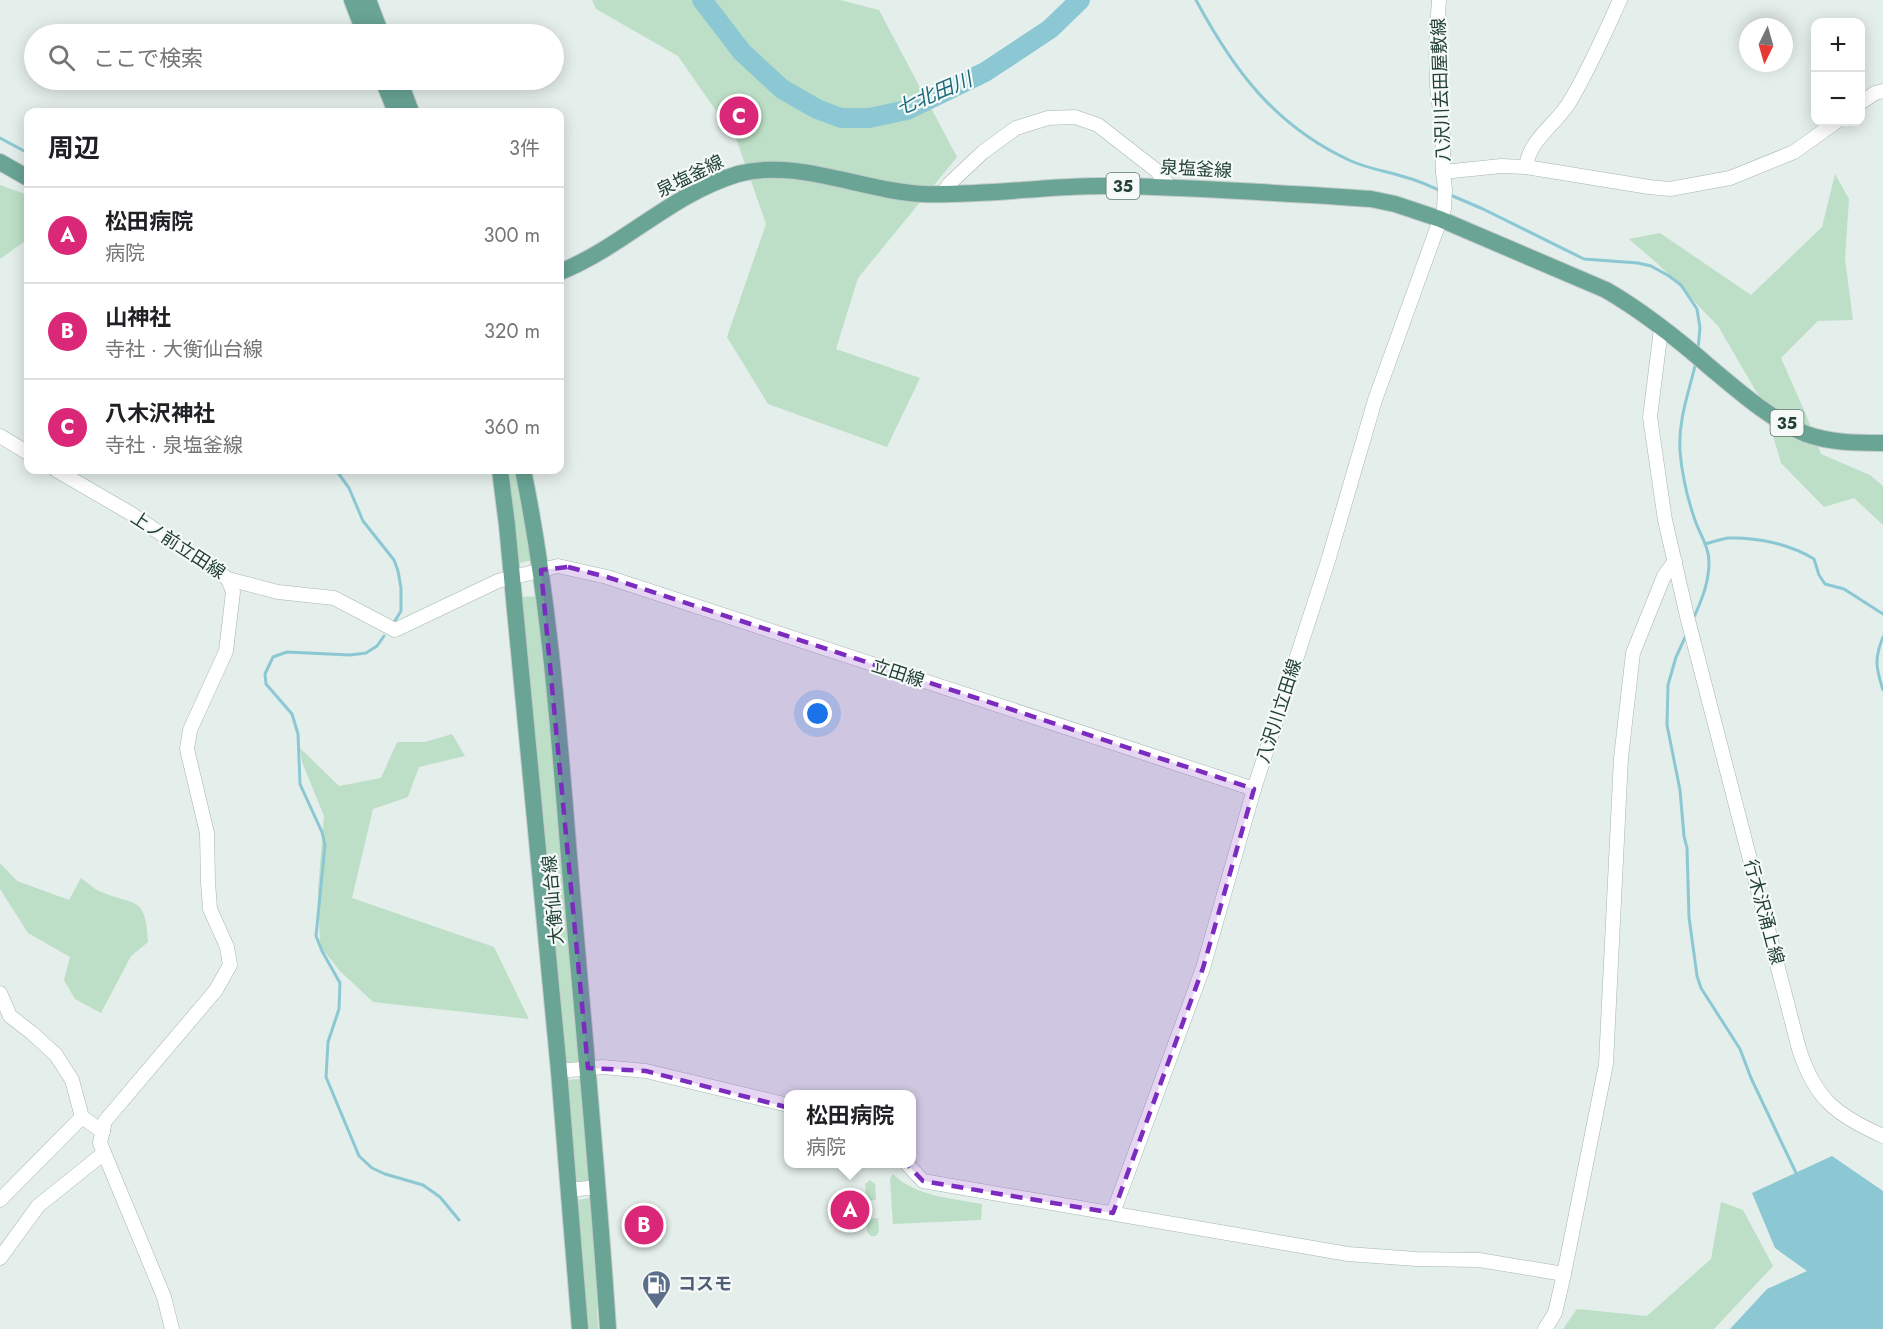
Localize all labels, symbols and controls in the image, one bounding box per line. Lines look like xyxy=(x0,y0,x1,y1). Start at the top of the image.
street label: 八沢川去田屋敷線 xyxy=(1425,18,1457,162)
north arrow xyxy=(1739,18,1793,72)
map controls xyxy=(1811,18,1865,126)
button: + xyxy=(1811,18,1865,72)
search box xyxy=(24,24,564,90)
icon: search xyxy=(45,41,78,74)
text: ここで検索 xyxy=(93,42,203,74)
water label: 七北田川 xyxy=(892,64,978,123)
button: − xyxy=(1811,72,1865,126)
pin: C xyxy=(720,94,758,138)
text: 周辺 xyxy=(48,129,100,167)
text: 3件 xyxy=(509,134,540,163)
street label: 泉塩釜線 xyxy=(652,149,728,203)
street label: 泉塩釜線 xyxy=(1159,154,1233,184)
road number: 35 xyxy=(1106,173,1140,199)
text: 松田病院 xyxy=(105,205,193,237)
text: A xyxy=(60,221,75,250)
text: 300 m xyxy=(483,221,540,250)
text: 病院 xyxy=(105,239,145,268)
text: 山神社 xyxy=(105,301,171,333)
text: B xyxy=(61,317,74,346)
text: 320 m xyxy=(484,317,540,346)
text: 寺社 · 大衡仙台線 xyxy=(105,335,263,364)
text: 八木沢神社 xyxy=(105,397,215,429)
road number: 35 xyxy=(1770,410,1804,436)
text: C xyxy=(60,413,75,442)
text: 360 m xyxy=(484,413,540,442)
text: 寺社 · 泉塩釜線 xyxy=(105,431,243,460)
street label: 上ノ前立田線 xyxy=(126,505,230,585)
street label: 立田線 xyxy=(868,652,928,694)
street label: 八沢川立田線 xyxy=(1250,656,1308,766)
your location xyxy=(803,699,832,728)
street label: 大衡仙台線 xyxy=(536,854,570,946)
street label: 行木沢涌上線 xyxy=(1737,856,1791,968)
popup xyxy=(784,1090,916,1168)
text: 松田病院 xyxy=(806,1099,894,1131)
text: 病院 xyxy=(806,1133,846,1162)
pin: A xyxy=(830,1188,870,1232)
pin: B xyxy=(624,1202,664,1248)
fuel station icon: コスモ xyxy=(641,1268,673,1310)
place label: コスモ xyxy=(678,1271,732,1297)

